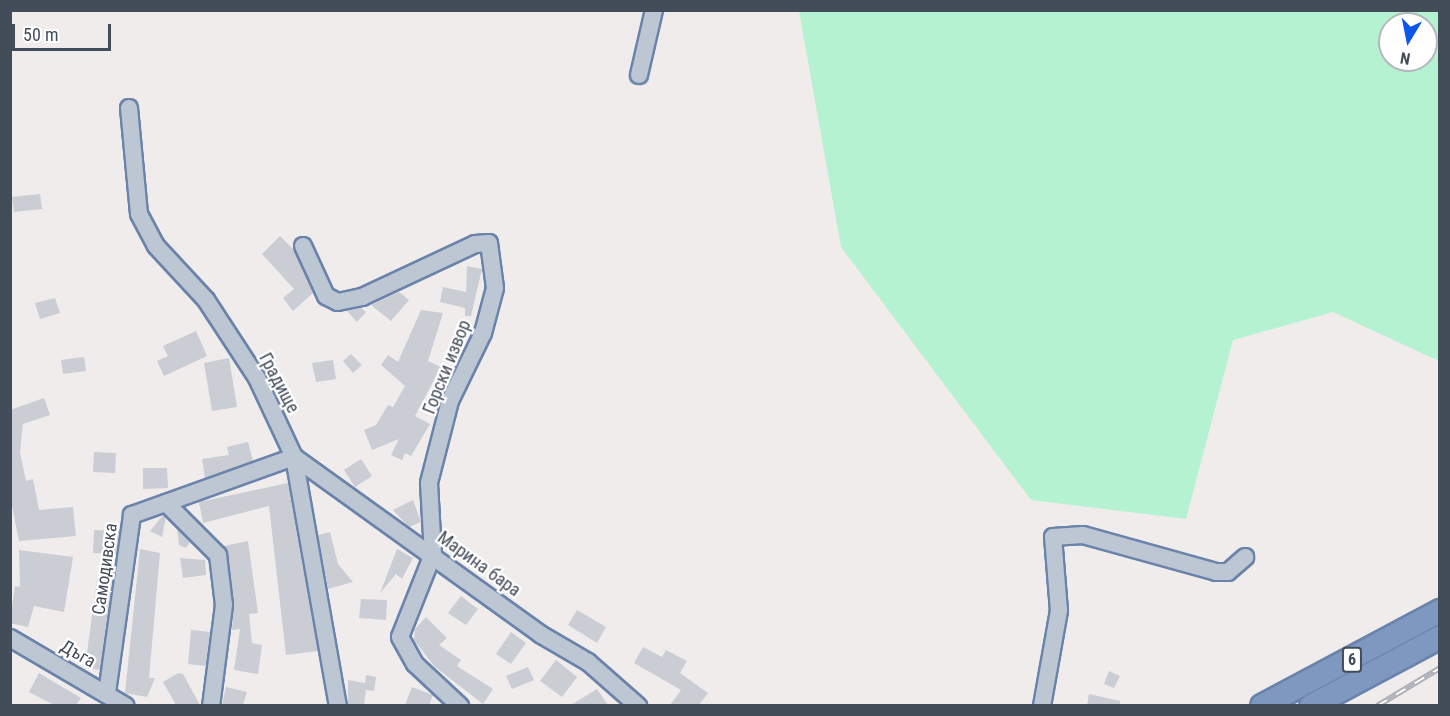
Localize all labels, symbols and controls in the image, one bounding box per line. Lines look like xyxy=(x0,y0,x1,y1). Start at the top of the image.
scale bar xyxy=(15,12,114,50)
north arrow xyxy=(1378,12,1438,72)
text: 50 m xyxy=(23,24,58,45)
text: N xyxy=(1399,48,1412,68)
street label: Горски извор xyxy=(418,317,476,417)
street label: Градище xyxy=(254,349,304,417)
street label: Самодивска xyxy=(88,522,122,616)
street label: Марина бара xyxy=(433,527,525,601)
street label: Дъга xyxy=(57,635,99,673)
road number: 6 xyxy=(1342,647,1362,673)

